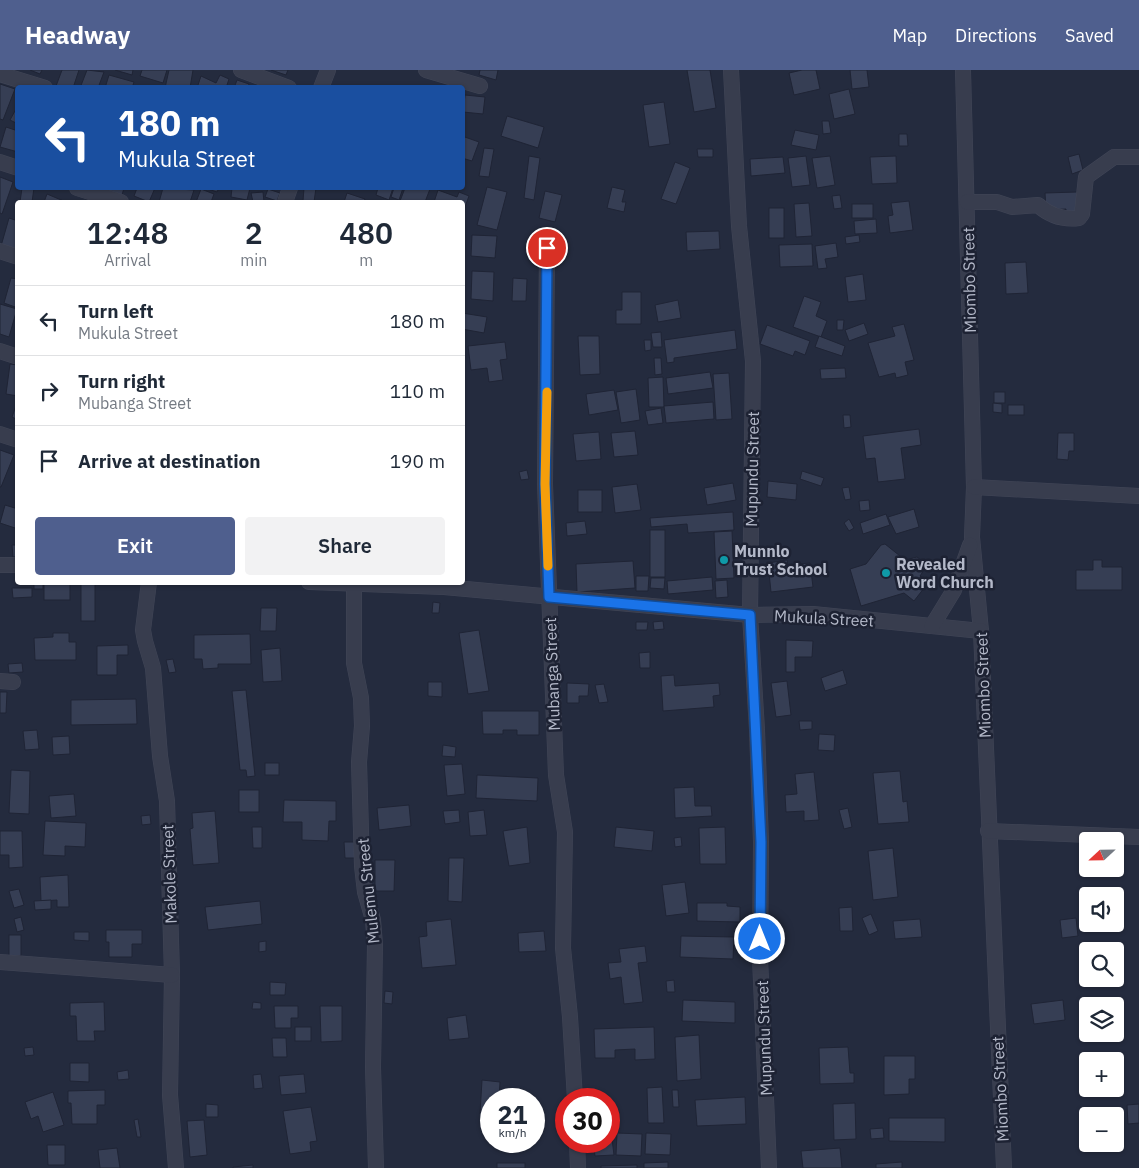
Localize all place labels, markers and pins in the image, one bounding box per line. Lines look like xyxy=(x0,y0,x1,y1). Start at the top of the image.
pin xyxy=(526,227,568,269)
place label: Munnlo Trust School xyxy=(734,541,827,579)
marker: Munnlo Trust School xyxy=(718,554,730,566)
place label: Revealed Word Church xyxy=(896,554,994,592)
marker: Revealed Word Church xyxy=(880,567,892,579)

